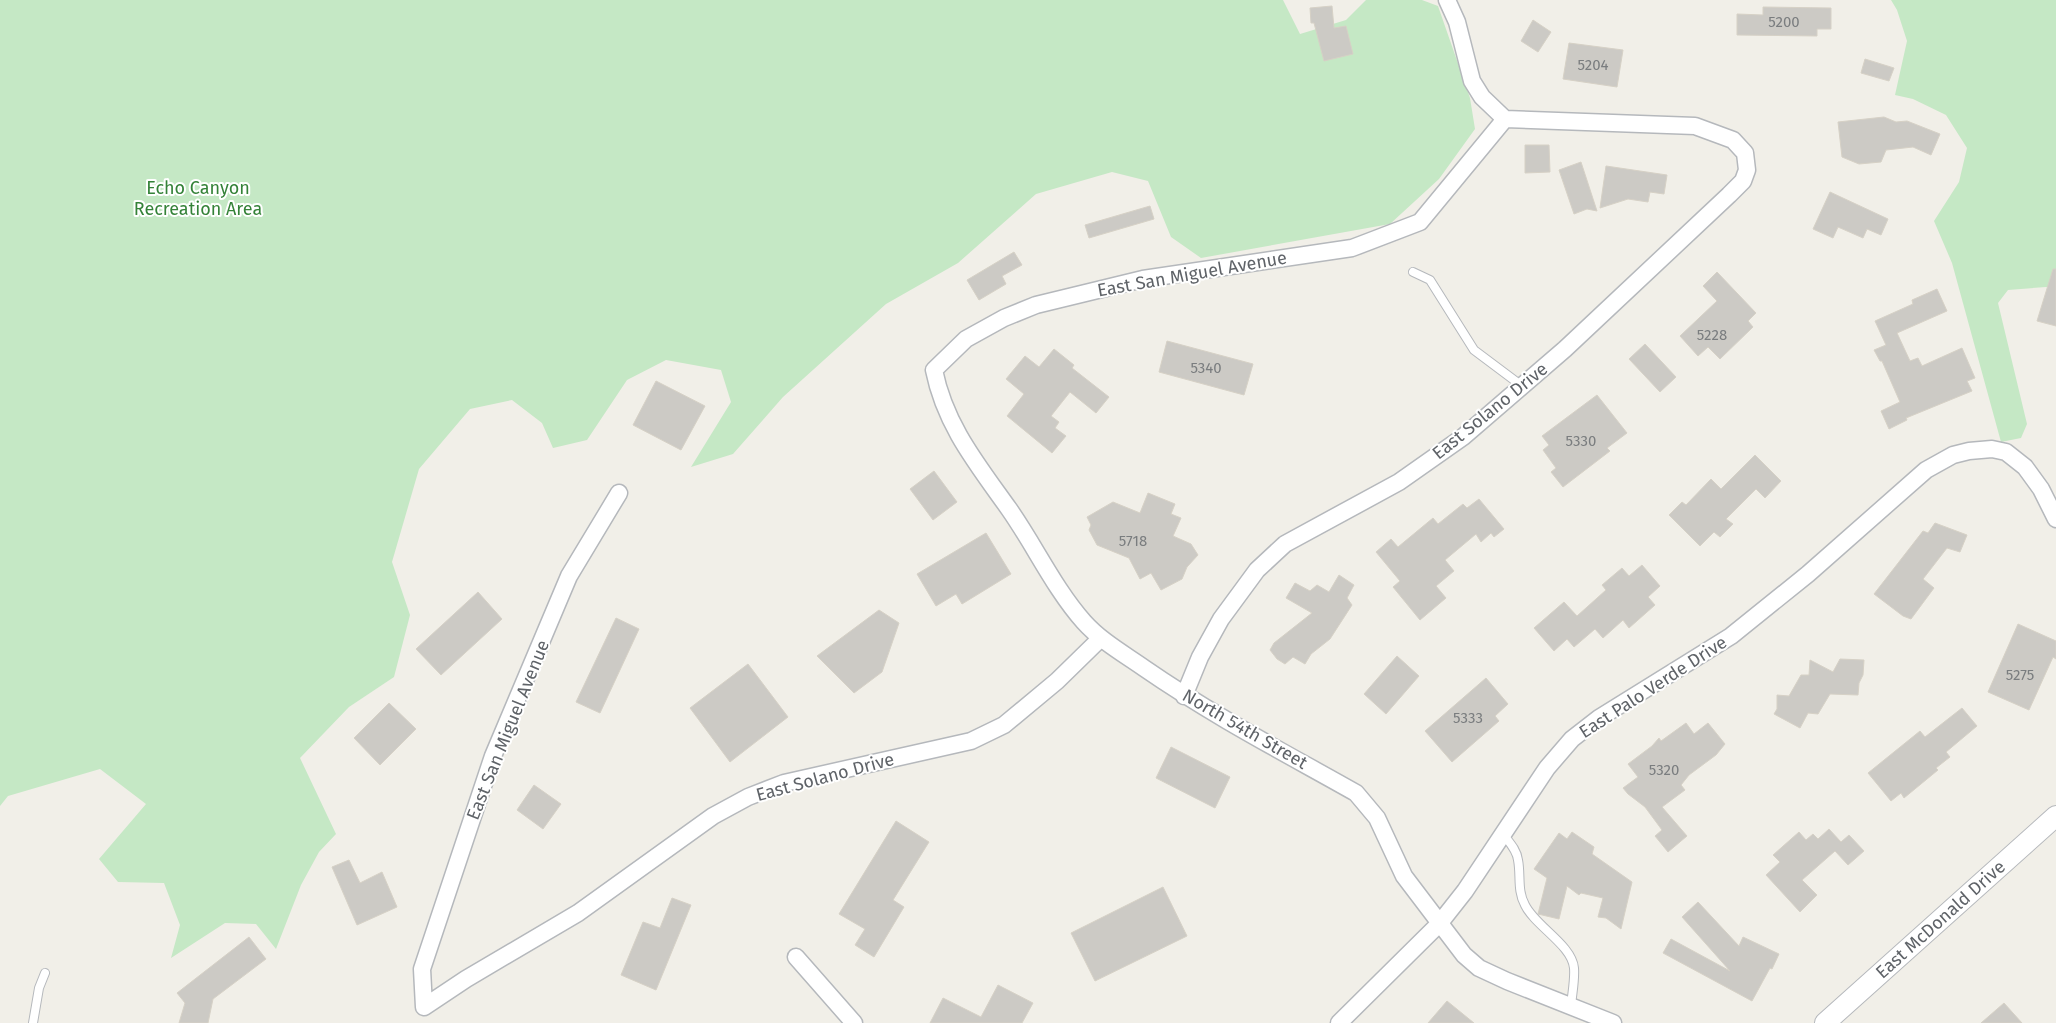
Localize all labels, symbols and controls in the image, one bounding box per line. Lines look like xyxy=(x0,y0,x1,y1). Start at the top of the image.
house number: 5200 xyxy=(1768,13,1800,31)
house number: 5204 xyxy=(1577,56,1609,74)
park label: Echo Canyon Recreation Area xyxy=(134,177,262,220)
street label: East San Miguel Avenue xyxy=(1096,247,1288,301)
house number: 5228 xyxy=(1697,326,1727,344)
street label: East Solano Drive xyxy=(1428,358,1552,464)
house number: 5340 xyxy=(1190,359,1222,377)
house number: 5330 xyxy=(1566,432,1596,450)
house number: 5718 xyxy=(1119,532,1147,550)
street label: East Palo Verde Drive xyxy=(1575,631,1731,743)
street label: East San Miguel Avenue xyxy=(462,637,554,823)
house number: 5275 xyxy=(2006,666,2034,684)
street label: North 54th Street xyxy=(1179,684,1312,774)
house number: 5333 xyxy=(1453,709,1483,727)
street label: East Solano Drive xyxy=(754,748,896,806)
house number: 5320 xyxy=(1649,761,1679,779)
street label: East McDonald Drive xyxy=(1871,856,2010,983)

